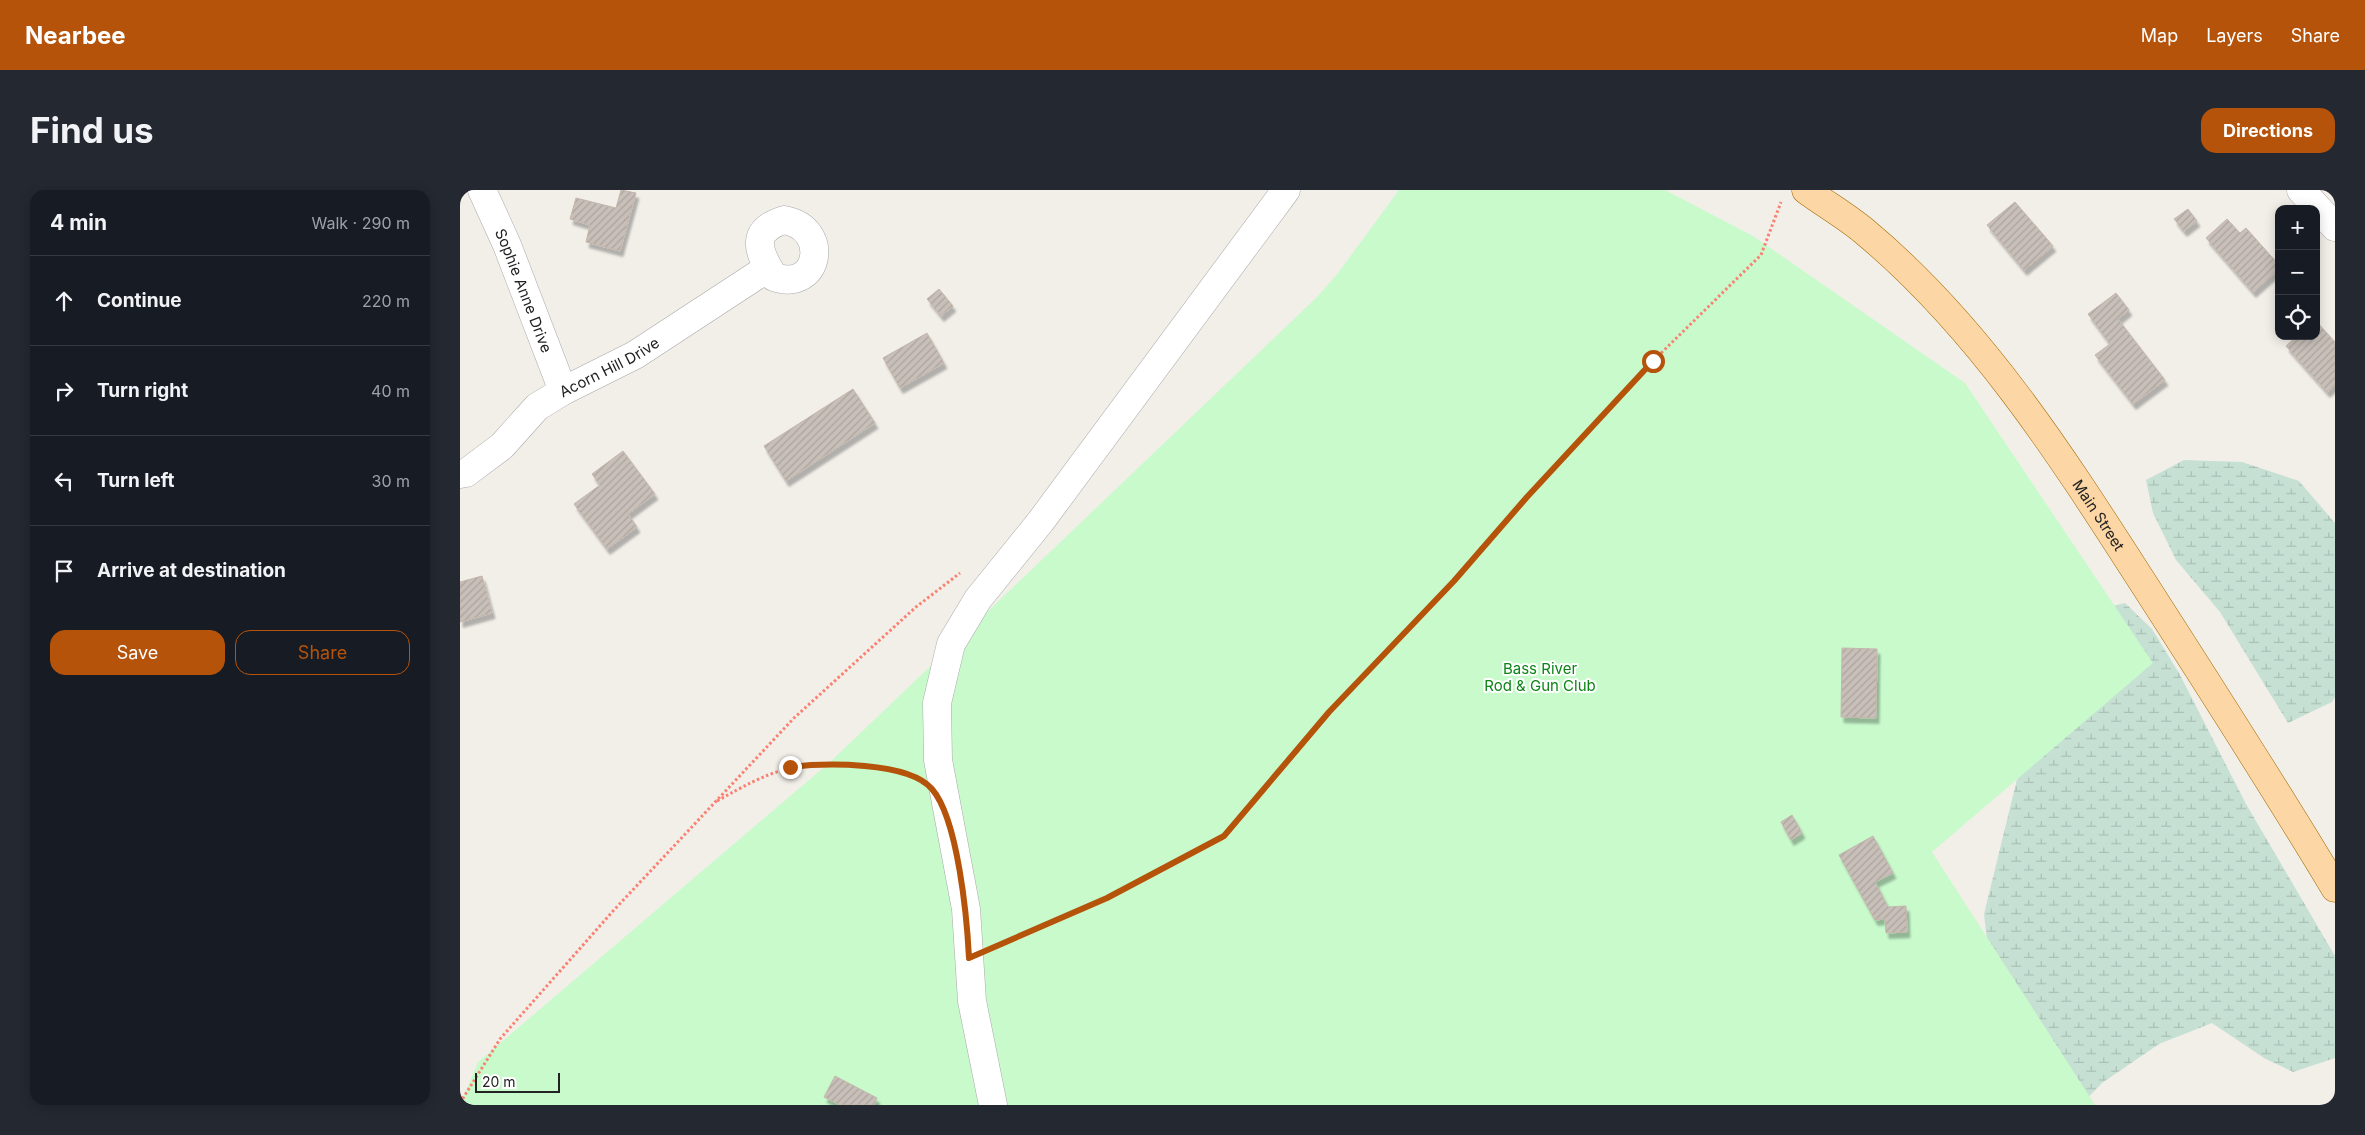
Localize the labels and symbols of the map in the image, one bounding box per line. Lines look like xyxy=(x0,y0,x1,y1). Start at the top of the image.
street label: Sophie Anne Drive xyxy=(491,225,557,355)
street label: Acorn Hill Drive xyxy=(556,332,663,401)
route start xyxy=(1642,350,1665,373)
street label: Main Street xyxy=(2069,476,2129,554)
park label: Bass River Rod & Gun Club xyxy=(1484,659,1596,695)
route end xyxy=(779,756,802,779)
scale bar xyxy=(475,1070,560,1093)

